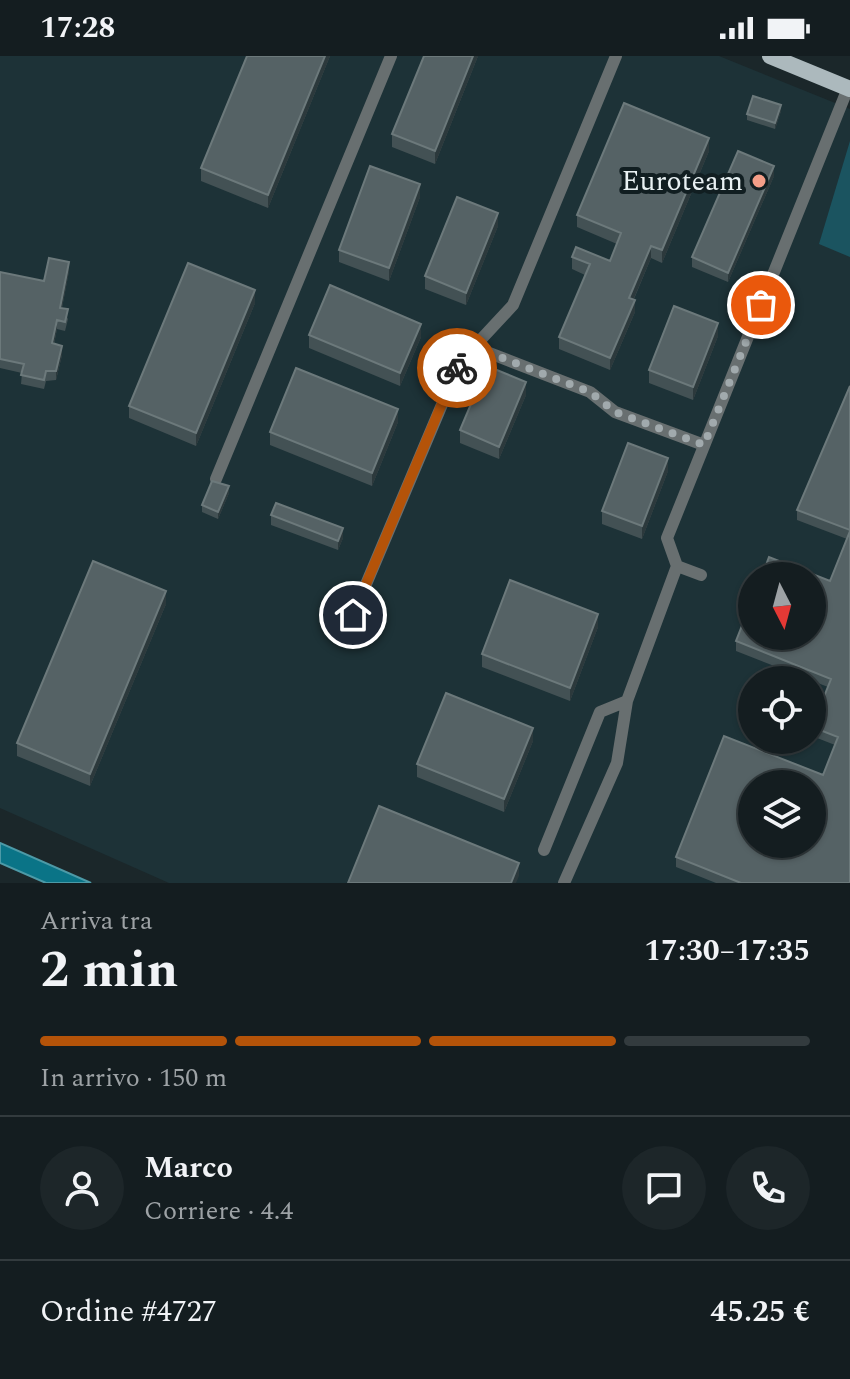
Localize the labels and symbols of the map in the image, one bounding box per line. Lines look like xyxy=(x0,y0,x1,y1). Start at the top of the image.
place label: Euroteam xyxy=(621,160,743,203)
marker: Euroteam xyxy=(750,172,768,190)
pin xyxy=(727,271,795,339)
courier xyxy=(417,328,497,408)
north arrow xyxy=(738,562,826,650)
pin xyxy=(319,581,387,649)

